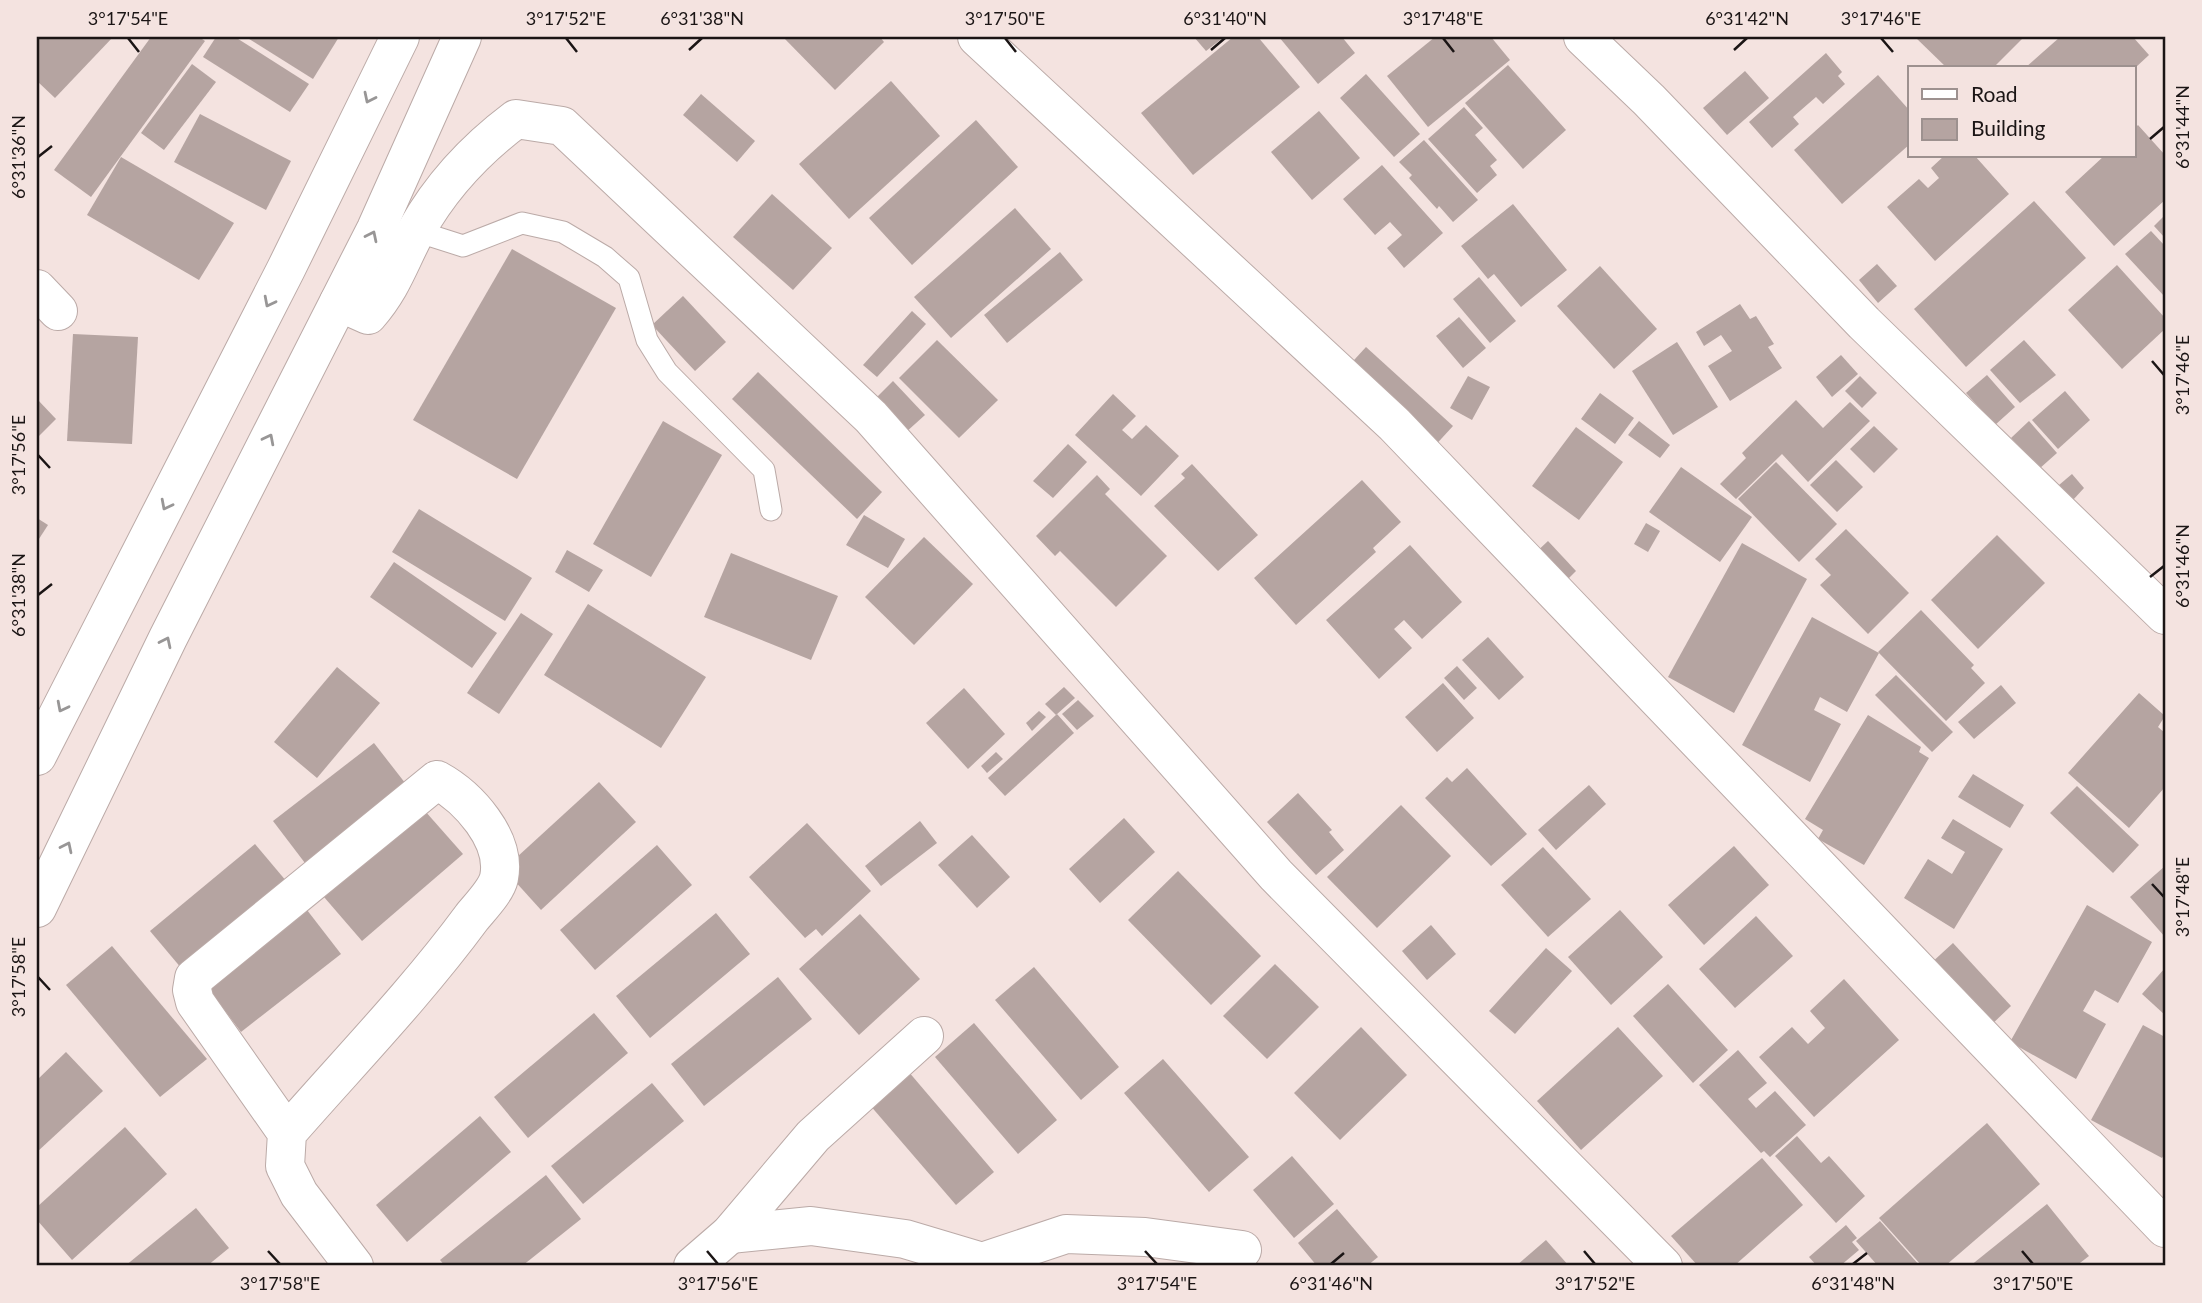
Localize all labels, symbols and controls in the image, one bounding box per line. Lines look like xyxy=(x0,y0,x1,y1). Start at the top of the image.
text: 3°17'54"E xyxy=(88,7,168,29)
text: 3°17'52"E xyxy=(526,7,606,29)
text: 6°31'38"N xyxy=(660,7,744,29)
text: 3°17'50"E xyxy=(965,7,1045,29)
text: 6°31'40"N xyxy=(1183,7,1267,29)
text: 3°17'48"E xyxy=(1403,7,1483,29)
text: 6°31'42"N xyxy=(1705,7,1789,29)
text: 3°17'46"E xyxy=(1841,7,1921,29)
legend xyxy=(1908,66,2136,158)
text: Road xyxy=(1971,81,2018,106)
text: 6°31'44"N xyxy=(2171,85,2193,169)
one-way arrow xyxy=(364,91,378,103)
text: 6°31'36"N xyxy=(7,115,29,199)
text: Building xyxy=(1971,115,2046,140)
one-way arrow xyxy=(363,231,377,243)
one-way arrow xyxy=(264,295,278,307)
text: 3°17'46"E xyxy=(2171,335,2193,415)
text: 3°17'56"E xyxy=(7,415,29,495)
one-way arrow xyxy=(261,434,275,447)
one-way arrow xyxy=(160,498,174,510)
text: 6°31'46"N xyxy=(2171,524,2193,608)
text: 6°31'38"N xyxy=(7,553,29,637)
one-way arrow xyxy=(158,637,172,649)
one-way arrow xyxy=(56,700,70,712)
one-way arrow xyxy=(58,842,72,854)
text: 3°17'48"E xyxy=(2171,857,2193,937)
text: 3°17'58"E xyxy=(7,937,29,1017)
text: 3°17'58"E xyxy=(240,1272,320,1294)
text: 3°17'56"E xyxy=(678,1272,758,1294)
text: 3°17'54"E xyxy=(1117,1272,1197,1294)
text: 6°31'46"N xyxy=(1289,1272,1373,1294)
text: 3°17'52"E xyxy=(1555,1272,1635,1294)
text: 6°31'48"N xyxy=(1811,1272,1895,1294)
text: 3°17'50"E xyxy=(1993,1272,2073,1294)

